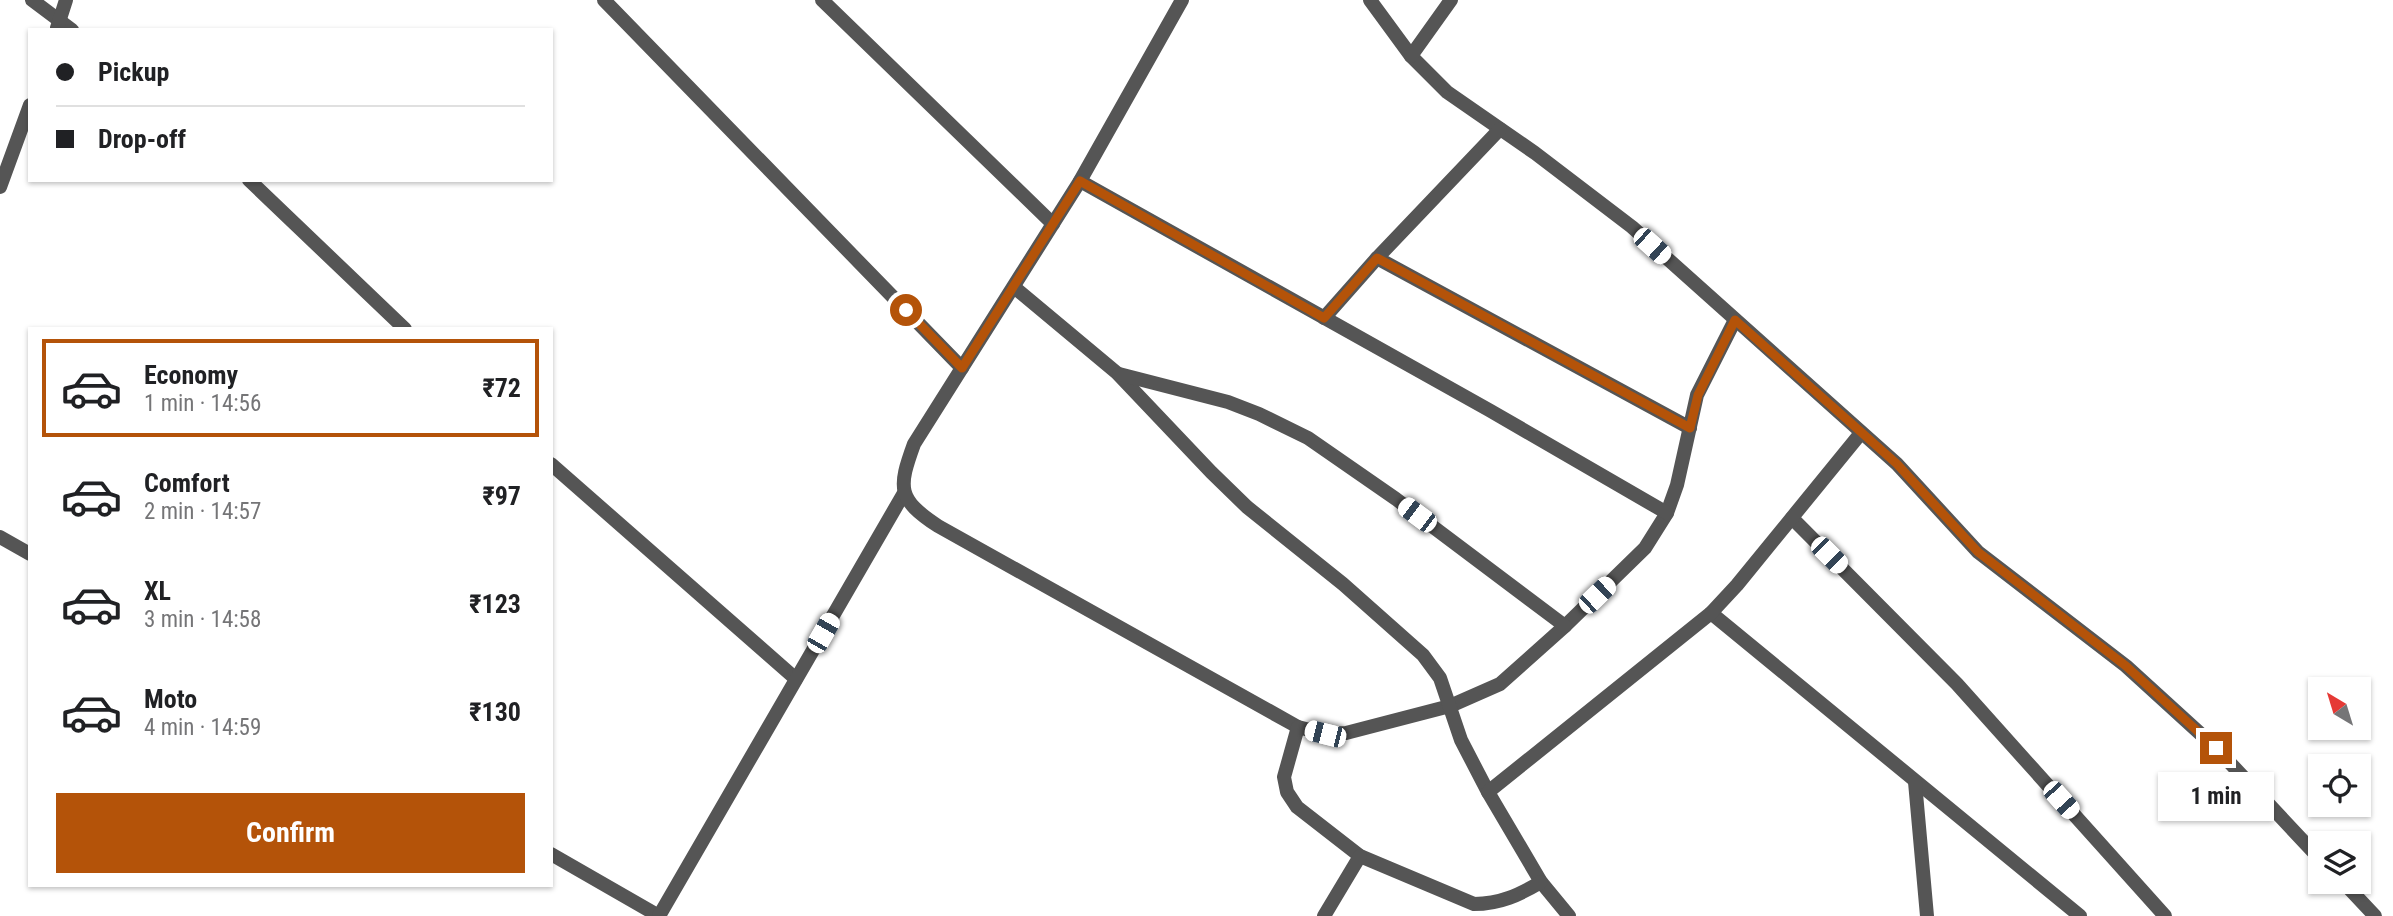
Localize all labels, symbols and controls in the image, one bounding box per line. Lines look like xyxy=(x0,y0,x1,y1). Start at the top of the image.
text: Pickup xyxy=(98,57,169,87)
text: Drop-off xyxy=(98,124,186,154)
car xyxy=(1630,224,1675,268)
route start xyxy=(890,294,922,326)
icon: car xyxy=(60,357,123,420)
text: Economy xyxy=(144,360,238,390)
text: ₹72 xyxy=(482,373,521,403)
text: 1 min · 14:56 xyxy=(144,390,261,417)
icon: car xyxy=(60,465,123,528)
text: Comfort xyxy=(144,468,230,498)
text: ₹97 xyxy=(482,481,521,511)
car xyxy=(1394,494,1441,536)
text: 2 min · 14:57 xyxy=(144,498,261,525)
car xyxy=(1807,533,1852,577)
icon: car xyxy=(60,573,123,636)
car xyxy=(1575,573,1620,617)
text: XL xyxy=(144,576,171,606)
text: ₹123 xyxy=(469,589,521,619)
text: 3 min · 14:58 xyxy=(144,606,261,633)
car xyxy=(804,610,843,656)
north arrow xyxy=(2308,677,2371,740)
map controls xyxy=(2308,677,2371,894)
icon: car xyxy=(60,681,123,744)
text: Moto xyxy=(144,684,197,714)
text: ₹130 xyxy=(469,697,521,727)
text: 4 min · 14:59 xyxy=(144,714,261,741)
car xyxy=(1303,719,1348,749)
route end xyxy=(2200,732,2232,764)
button: locate xyxy=(2308,754,2371,817)
callout: 1 min xyxy=(2158,772,2274,822)
car xyxy=(2040,777,2083,823)
text: 1 min xyxy=(2190,783,2242,810)
button: Confirm xyxy=(56,793,525,873)
button: layers xyxy=(2308,831,2371,894)

